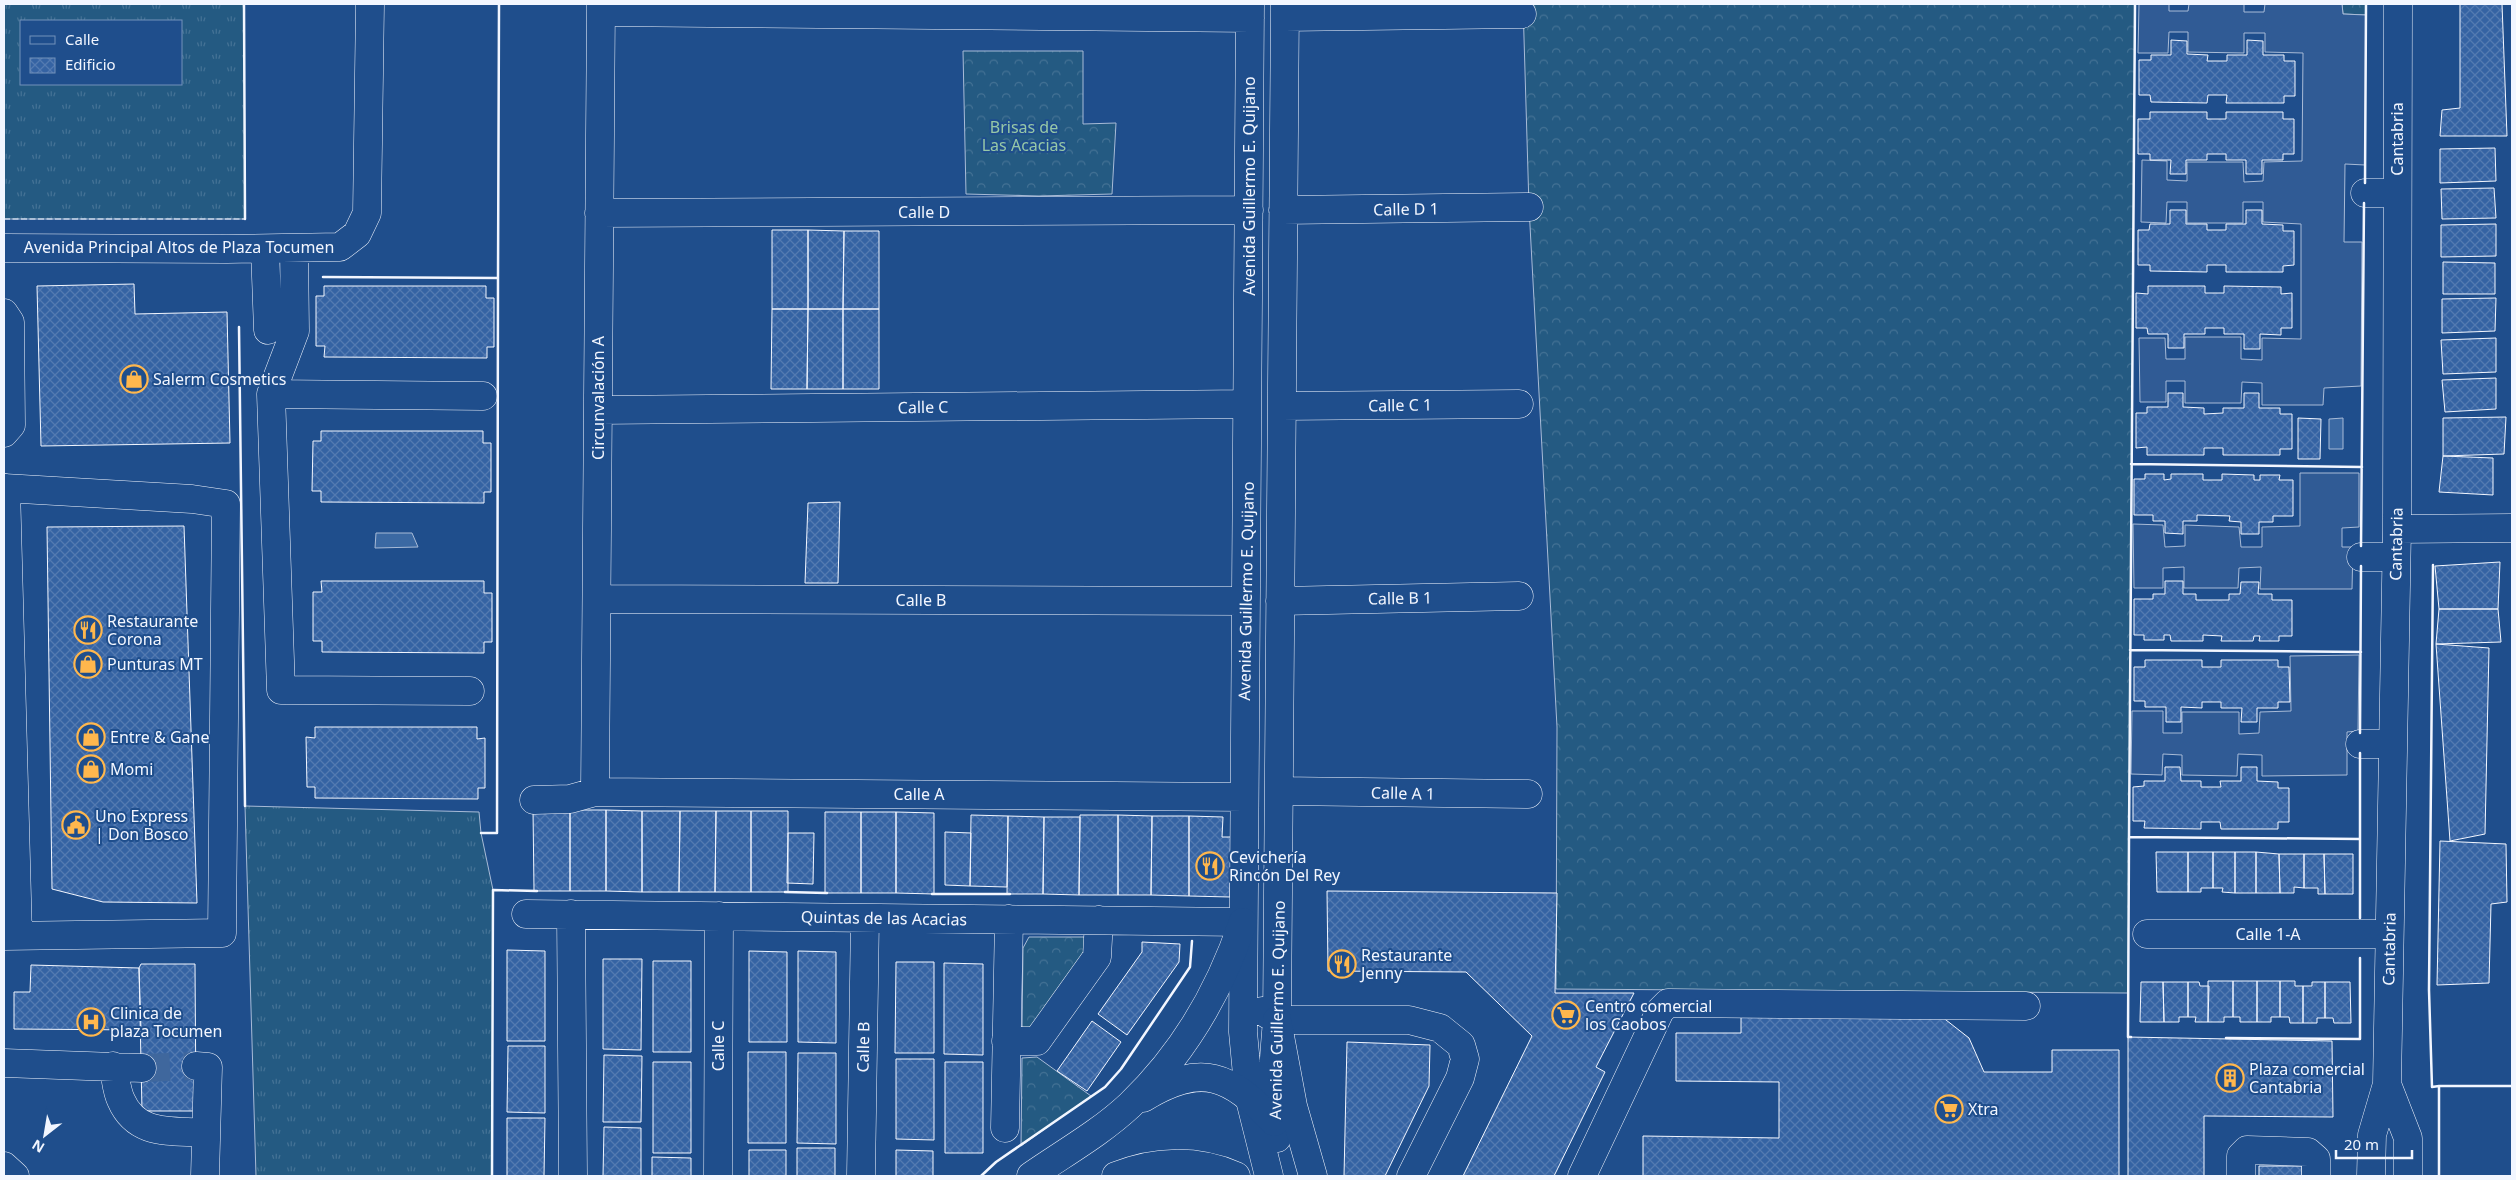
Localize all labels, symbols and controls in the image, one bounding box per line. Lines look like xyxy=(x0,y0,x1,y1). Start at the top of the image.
legend xyxy=(20,20,182,85)
text: Calle xyxy=(65,29,99,49)
text: Edificio xyxy=(65,54,116,74)
street label: Avenida Guillermo E. Quijano xyxy=(1238,76,1260,296)
street label: Cantabria xyxy=(2386,102,2408,176)
park label: Brisas de Las Acacias xyxy=(982,116,1066,156)
street label: Calle D 1 xyxy=(1373,197,1439,221)
street label: Calle D xyxy=(898,201,950,223)
street label: Avenida Principal Altos de Plaza Tocumen xyxy=(24,236,334,258)
street label: Circunvalación A xyxy=(587,335,609,460)
shop icon: Salerm Cosmetics xyxy=(119,364,149,394)
place label: Salerm Cosmetics xyxy=(153,368,286,390)
street label: Calle C 1 xyxy=(1368,393,1432,417)
street label: Calle C xyxy=(897,396,949,418)
street label: Avenida Guillermo E. Quijano xyxy=(1233,481,1259,701)
street label: Cantabria xyxy=(2384,507,2408,581)
street label: Calle B 1 xyxy=(1368,586,1432,610)
street label: Calle B xyxy=(896,589,946,611)
place label: Restaurante Corona xyxy=(107,610,198,650)
restaurant icon: Restaurante Corona xyxy=(73,615,103,645)
shop icon: Punturas MT xyxy=(73,649,103,679)
place label: Punturas MT xyxy=(107,653,203,675)
shop icon: Entre & Gane xyxy=(76,722,106,752)
place label: Entre & Gane xyxy=(110,726,209,748)
shop icon: Momi xyxy=(76,754,106,784)
place label: Momi xyxy=(110,758,153,780)
street label: Calle A 1 xyxy=(1371,781,1435,805)
street label: Calle A xyxy=(894,783,945,805)
place label: Uno Express | Don Bosco xyxy=(95,805,189,845)
public building icon: Uno Express | Don Bosco xyxy=(61,810,91,840)
place label: Cevichería Rincón Del Rey xyxy=(1229,846,1341,886)
restaurant icon: Cevichería Rincón Del Rey xyxy=(1195,851,1225,881)
street label: Avenida Guillermo E. Quijano xyxy=(1264,900,1290,1120)
street label: Quintas de las Acacias xyxy=(801,906,967,930)
street label: Cantabria xyxy=(2377,912,2401,986)
street label: Calle 1-A xyxy=(2235,923,2301,945)
place label: Restaurante Jenny xyxy=(1359,944,1452,984)
restaurant icon: Restaurante Jenny xyxy=(1327,949,1357,979)
place label: Centro comercial los Caobos xyxy=(1585,995,1712,1035)
supermarket icon: Centro comercial los Caobos xyxy=(1551,1000,1581,1030)
place label: Clinica de plaza Tocumen xyxy=(110,1002,223,1042)
hospital icon: Clinica de plaza Tocumen xyxy=(76,1007,106,1037)
street label: Calle C xyxy=(707,1021,729,1071)
street label: Calle B xyxy=(852,1021,874,1073)
place label: Plaza comercial Cantabria xyxy=(2249,1058,2365,1098)
building icon: Plaza comercial Cantabria xyxy=(2215,1063,2245,1093)
supermarket icon: Xtra xyxy=(1934,1094,1964,1124)
place label: Xtra xyxy=(1968,1098,1998,1120)
north arrow xyxy=(20,1110,70,1160)
scale bar xyxy=(2336,1128,2412,1160)
text: 20 m xyxy=(2344,1134,2379,1154)
text: N xyxy=(28,1135,48,1158)

